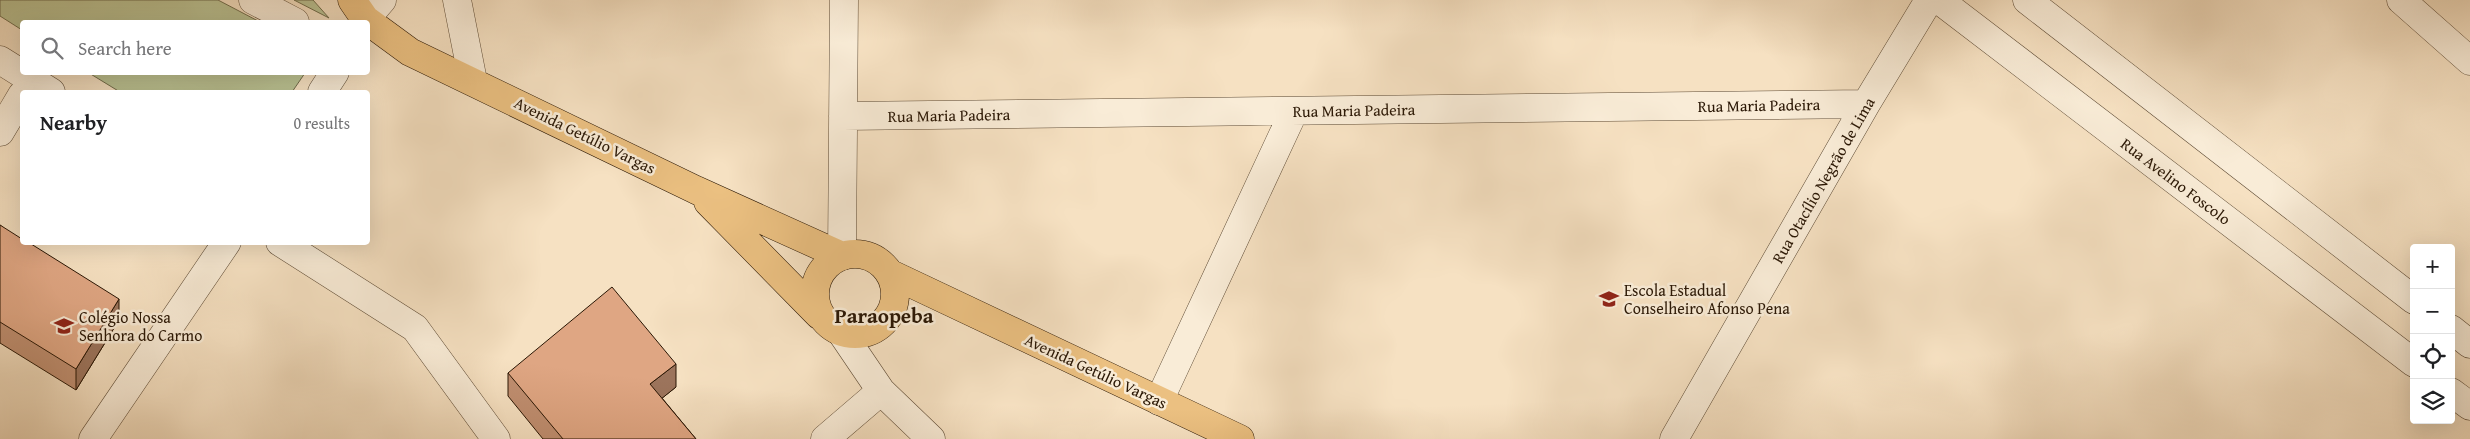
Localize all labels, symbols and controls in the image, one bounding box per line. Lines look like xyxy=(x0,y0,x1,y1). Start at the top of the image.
search box xyxy=(20,20,370,75)
icon: search xyxy=(38,34,66,62)
text: Search here xyxy=(78,34,172,62)
street label: Avenida Getúlio Vargas xyxy=(510,90,660,180)
street label: Rua Maria Padeira xyxy=(1698,92,1821,118)
street label: Rua Otacílio Negrão de Lima xyxy=(1766,92,1881,268)
street label: Rua Maria Padeira xyxy=(1293,97,1416,123)
street label: Rua Maria Padeira xyxy=(888,102,1011,128)
text: Nearby xyxy=(40,107,107,138)
text: 0 results xyxy=(293,111,350,135)
street label: Rua Avelino Foscolo xyxy=(2116,132,2236,230)
map controls xyxy=(2410,244,2455,424)
button: + xyxy=(2410,244,2455,289)
place label: Escola Estadual Conselheiro Afonso Pena xyxy=(1624,278,1790,320)
school or university icon: Escola Estadual Conselheiro Afonso Pena xyxy=(1598,288,1620,310)
button: − xyxy=(2410,289,2455,334)
district label: Paraopeba xyxy=(835,300,934,331)
place label: Colégio Nossa Senhora do Carmo xyxy=(79,305,202,347)
school or university icon: Colégio Nossa Senhora do Carmo xyxy=(53,315,75,337)
street label: Avenida Getúlio Vargas xyxy=(1021,327,1171,415)
button: locate xyxy=(2410,334,2455,379)
button: layers xyxy=(2410,379,2455,424)

